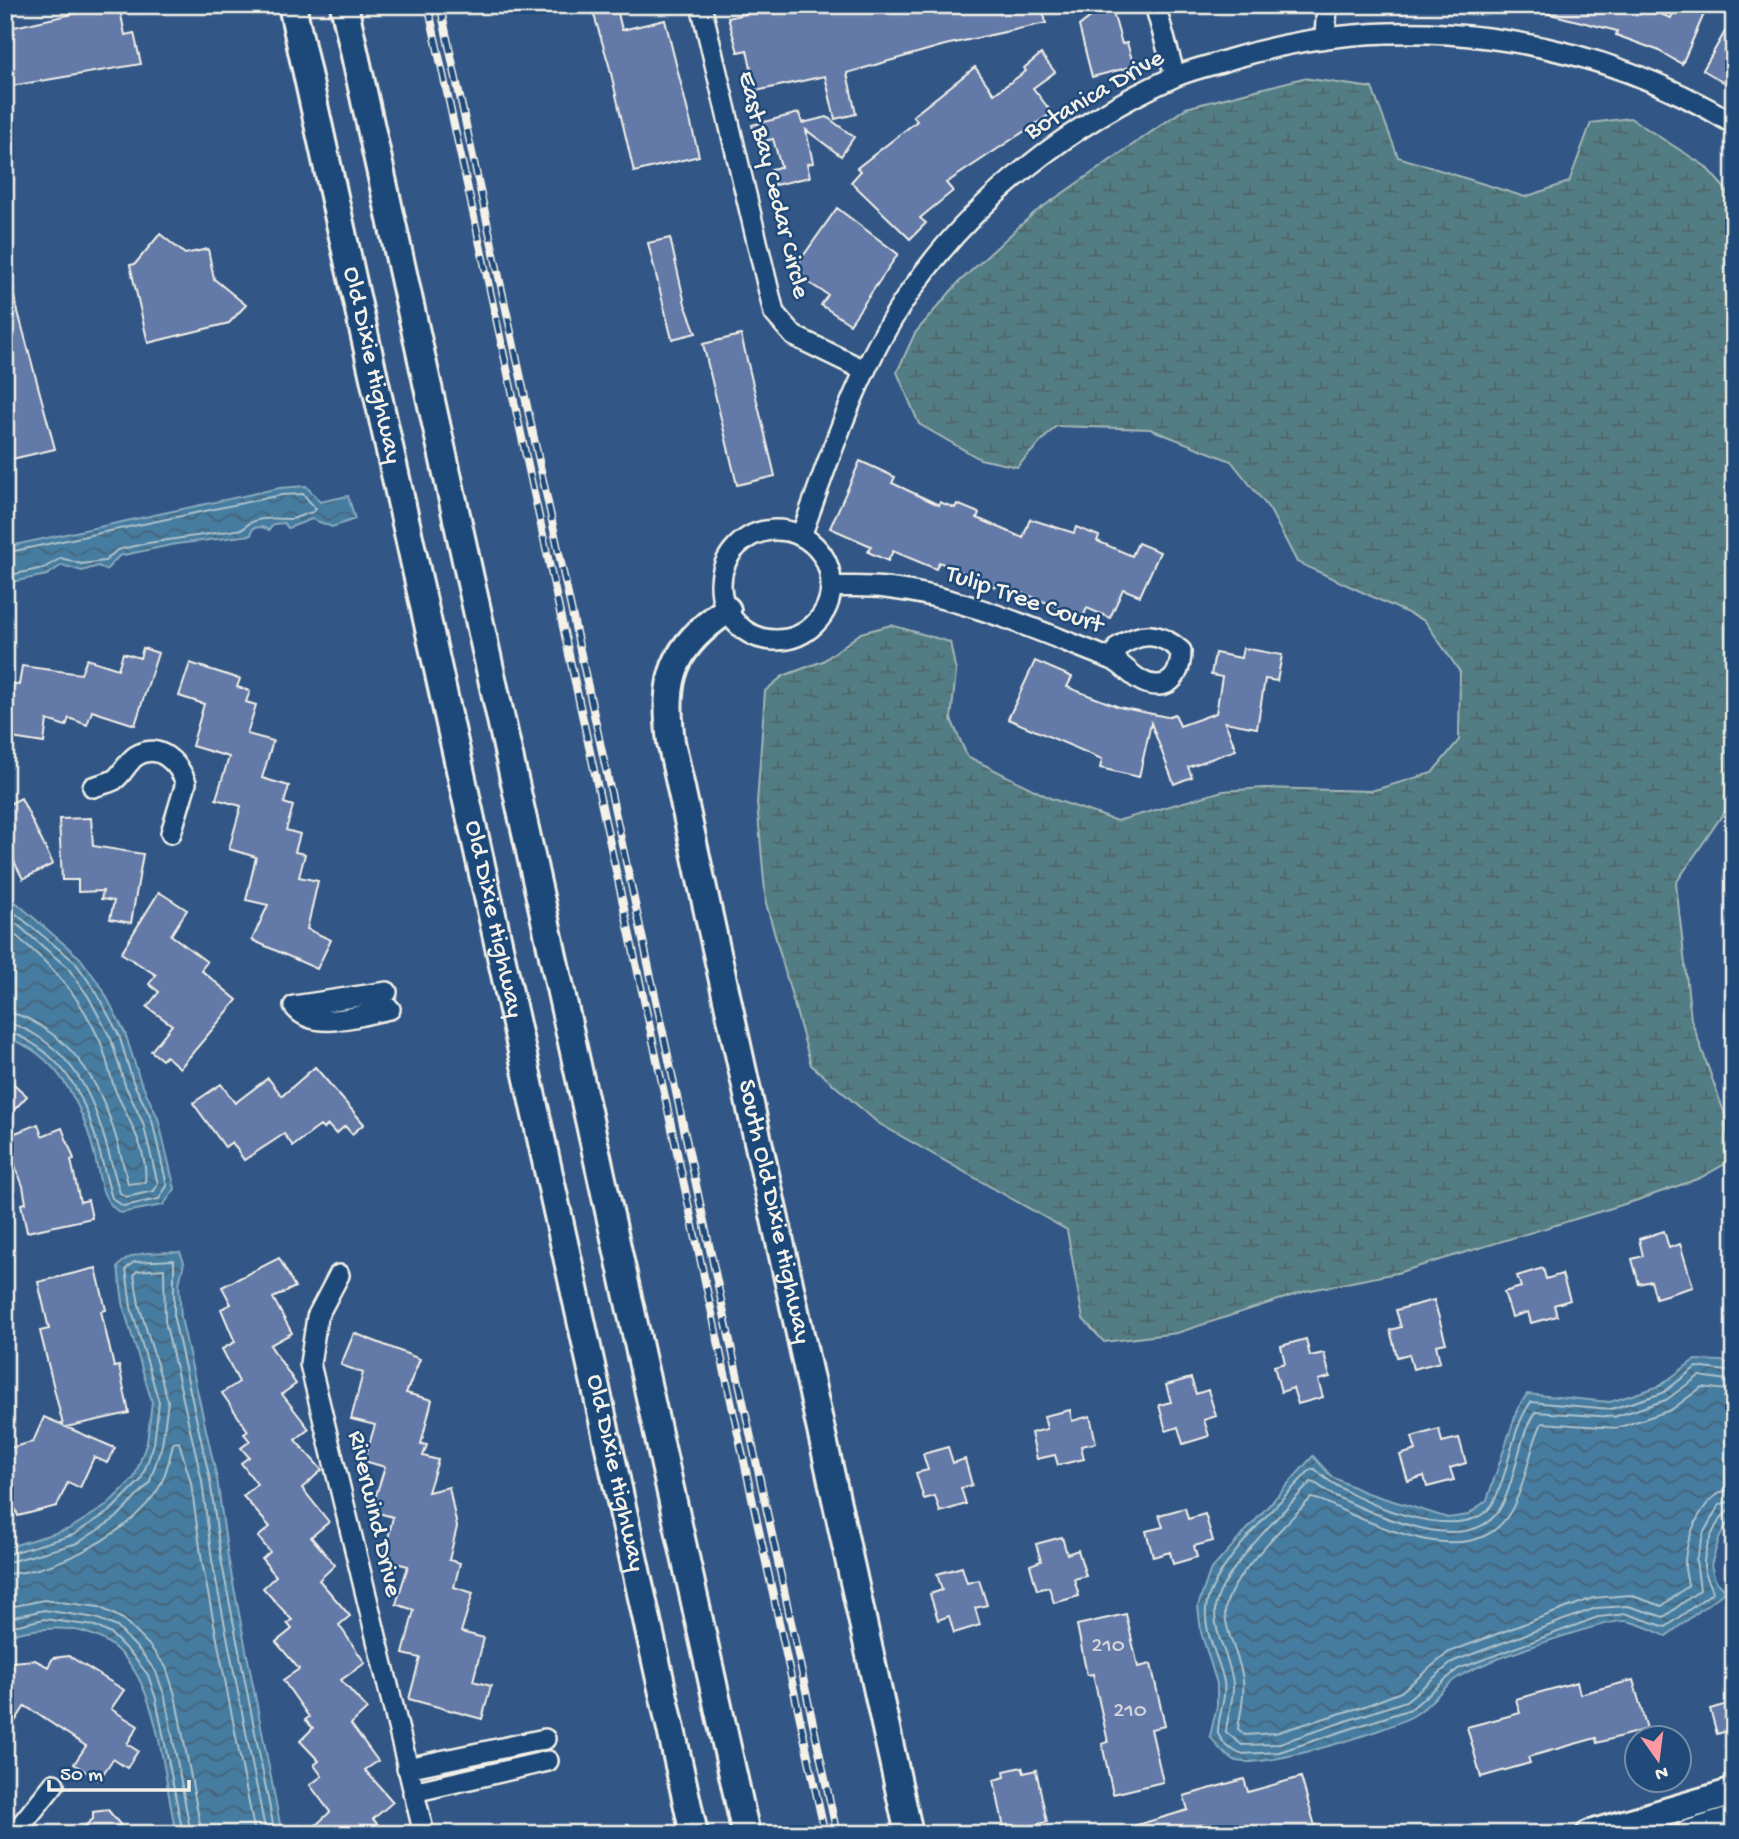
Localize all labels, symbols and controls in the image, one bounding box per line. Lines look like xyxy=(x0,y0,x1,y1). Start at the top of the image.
street label: Botanica Drive xyxy=(1019,43,1171,149)
street label: East Bay Cedar Circle xyxy=(729,68,815,302)
street label: Old Dixie Highway xyxy=(335,264,408,467)
street label: Tulip Tree Court xyxy=(939,559,1109,643)
street label: Old Dixie Highway xyxy=(456,818,530,1021)
street label: South Old Dixie Highway xyxy=(730,1077,817,1347)
street label: Old Dixie Highway xyxy=(578,1371,651,1575)
street label: Riverwind Drive xyxy=(339,1428,407,1601)
house number: 210 xyxy=(1091,1633,1125,1660)
house number: 210 xyxy=(1113,1698,1147,1725)
north arrow xyxy=(1624,1724,1694,1794)
scale bar xyxy=(49,1748,189,1792)
text: N xyxy=(1652,1759,1670,1785)
text: 50 m xyxy=(60,1764,103,1789)

